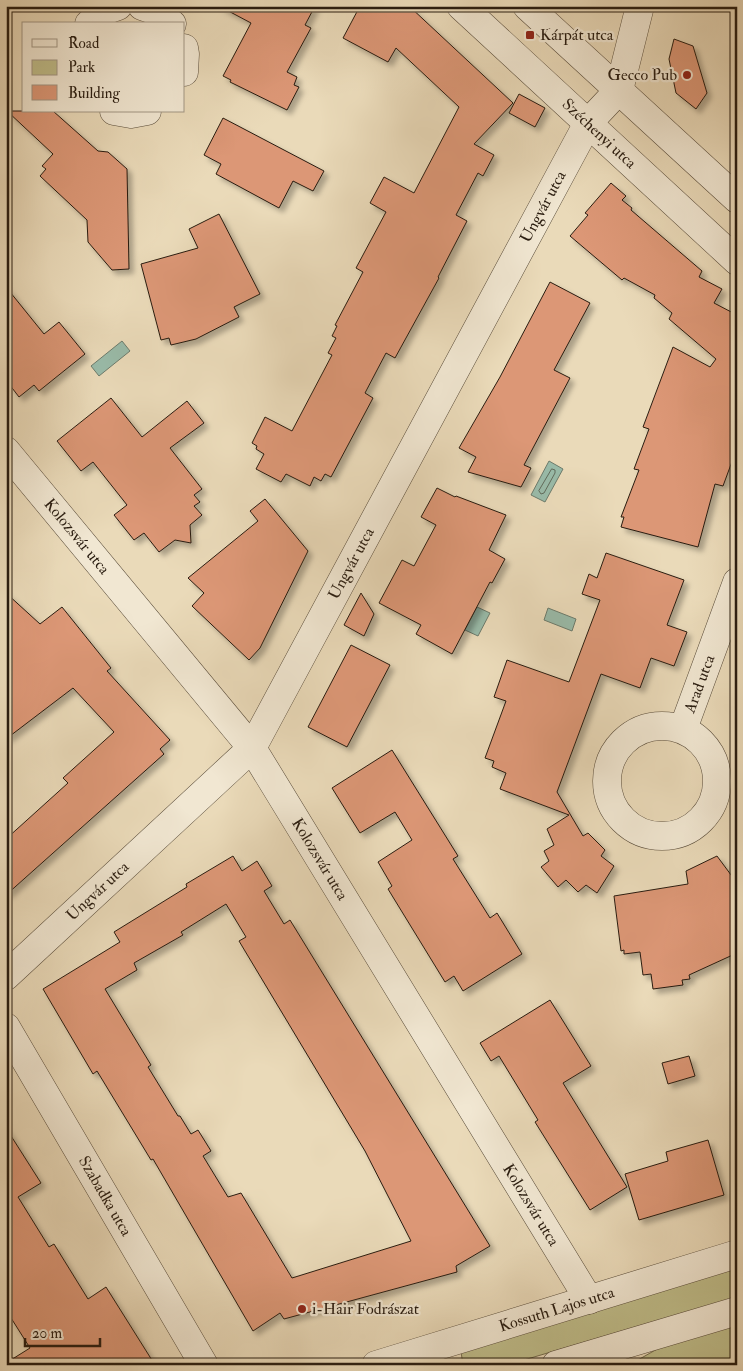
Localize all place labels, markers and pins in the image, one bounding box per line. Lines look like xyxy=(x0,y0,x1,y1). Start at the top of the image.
place label: Kárpát utca xyxy=(540,25,614,46)
marker: Kárpát utca xyxy=(524,29,536,41)
place label: Gecco Pub xyxy=(608,65,677,85)
marker: Gecco Pub xyxy=(681,69,693,81)
place label: i-Hair Fodrászat xyxy=(312,1299,419,1319)
marker: i-Hair Fodrászat xyxy=(296,1303,308,1315)

